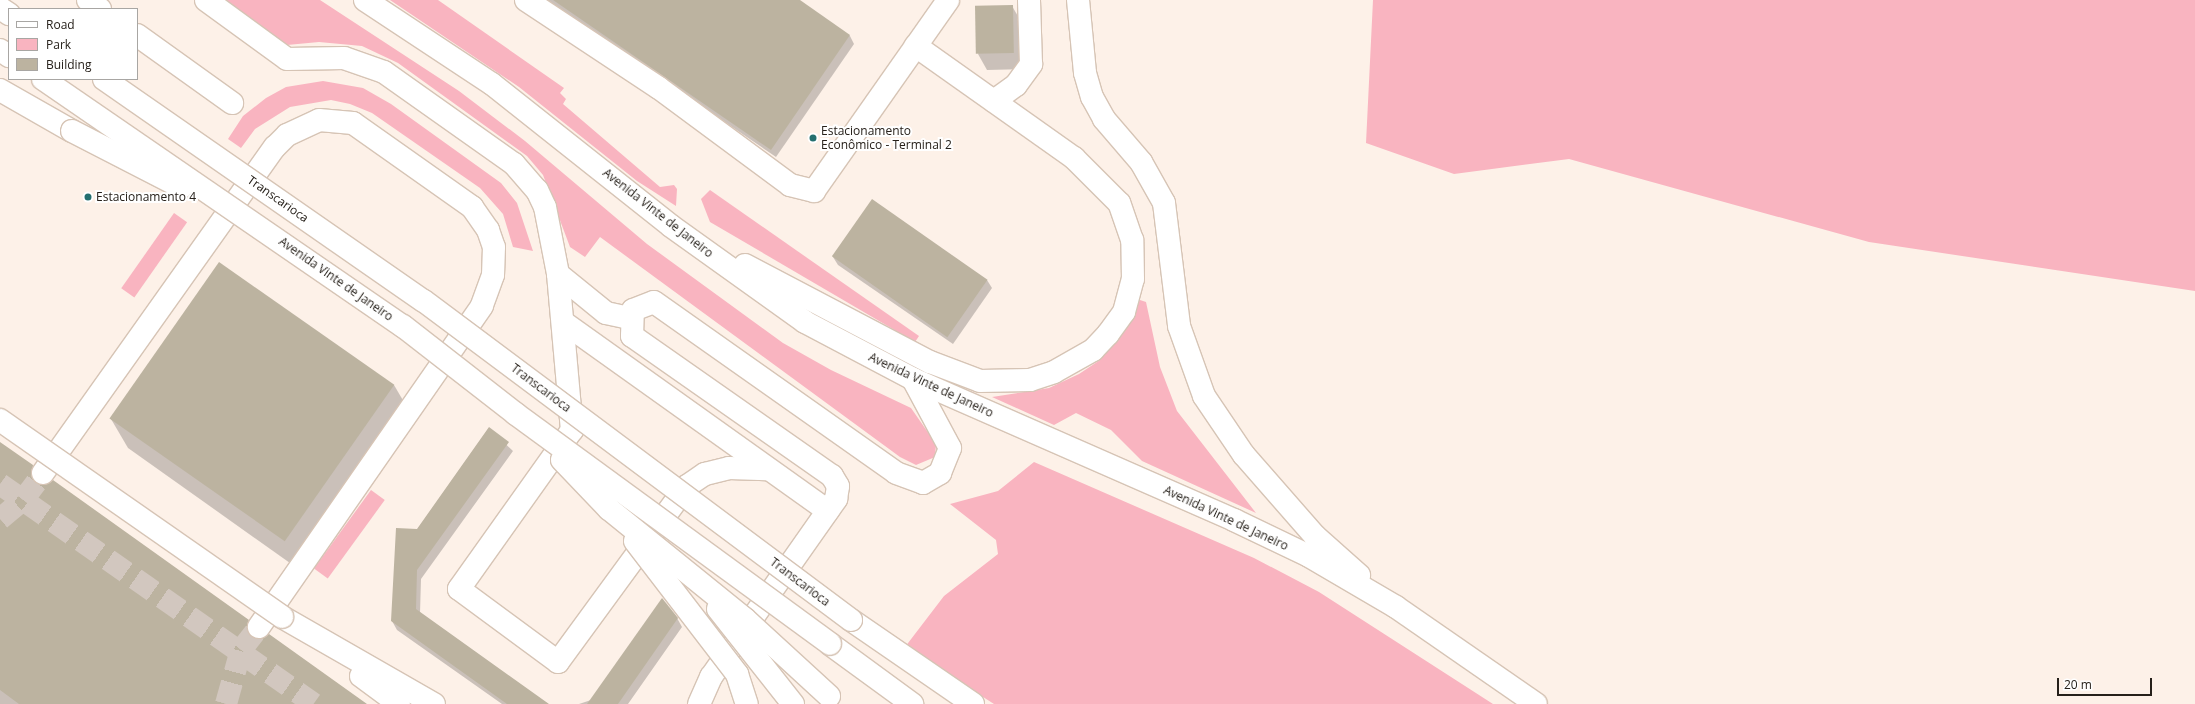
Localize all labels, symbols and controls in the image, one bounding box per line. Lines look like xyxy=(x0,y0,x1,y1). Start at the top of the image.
legend xyxy=(8,8,138,80)
text: Road xyxy=(46,16,75,33)
text: Park xyxy=(46,36,71,53)
text: Building xyxy=(46,56,91,73)
place label: Estacionamento Econômico - Terminal 2 xyxy=(821,124,952,152)
marker: Estacionamento Econômico - Terminal 2 xyxy=(808,133,818,143)
street label: Avenida Vinte de Janeiro xyxy=(600,166,716,260)
street label: Transcarioca xyxy=(245,173,311,225)
place label: Estacionamento 4 xyxy=(96,190,196,204)
marker: Estacionamento 4 xyxy=(83,192,93,202)
street label: Avenida Vinte de Janeiro xyxy=(276,234,396,324)
street label: Avenida Vinte de Janeiro xyxy=(866,350,996,420)
street label: Transcarioca xyxy=(508,361,574,415)
street label: Avenida Vinte de Janeiro xyxy=(1161,483,1291,553)
street label: Transcarioca xyxy=(767,555,833,609)
scale bar xyxy=(2059,670,2154,696)
text: 20 m xyxy=(2064,676,2092,693)

